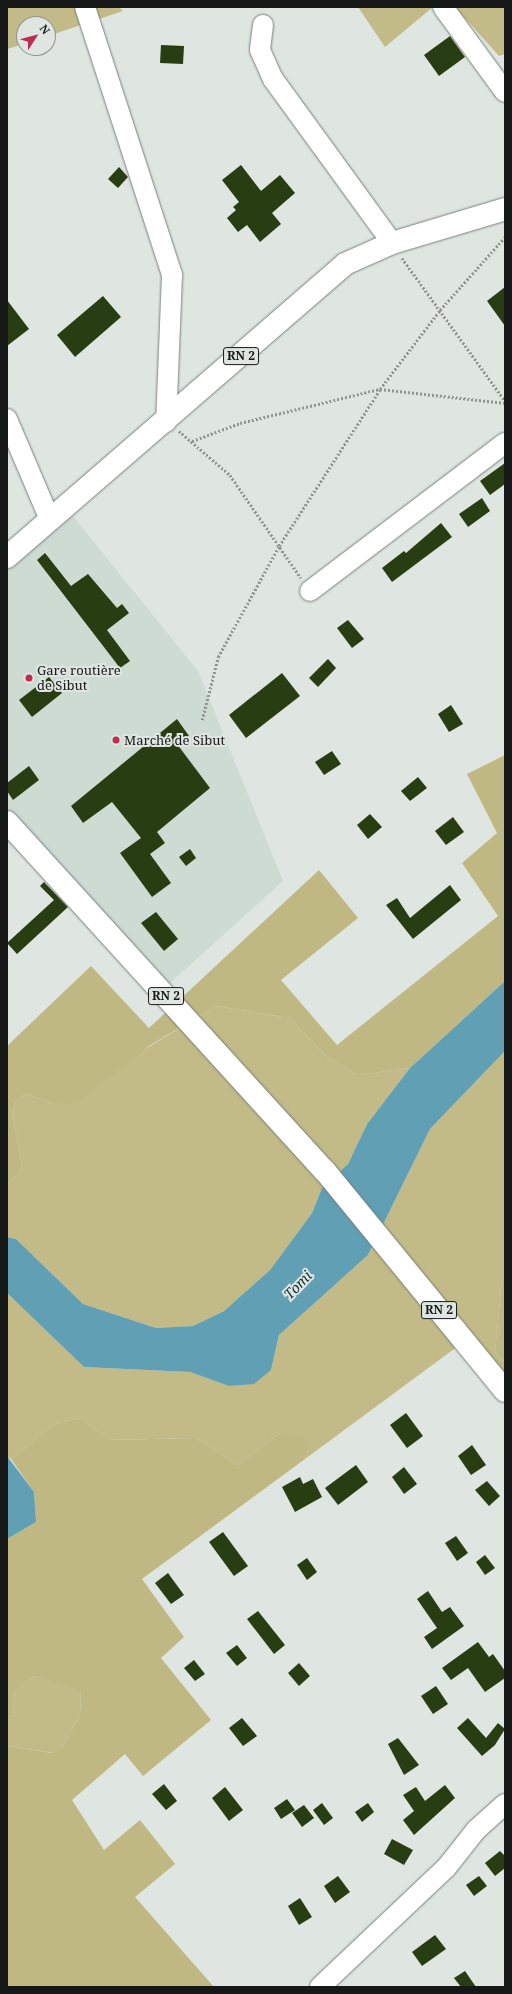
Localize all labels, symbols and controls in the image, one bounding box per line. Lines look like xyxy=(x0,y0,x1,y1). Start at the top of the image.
north arrow xyxy=(16,16,56,56)
text: N xyxy=(37,21,54,37)
road number: RN 2 xyxy=(223,346,259,366)
place label: Gare routière de Sibut xyxy=(37,663,121,694)
marker: Gare routière de Sibut xyxy=(24,673,34,683)
place label: Marché de Sibut xyxy=(124,732,225,748)
marker: Marché de Sibut xyxy=(111,735,121,745)
road number: RN 2 xyxy=(148,986,184,1006)
water label: Tomi xyxy=(280,1267,316,1303)
road number: RN 2 xyxy=(421,1300,457,1320)

